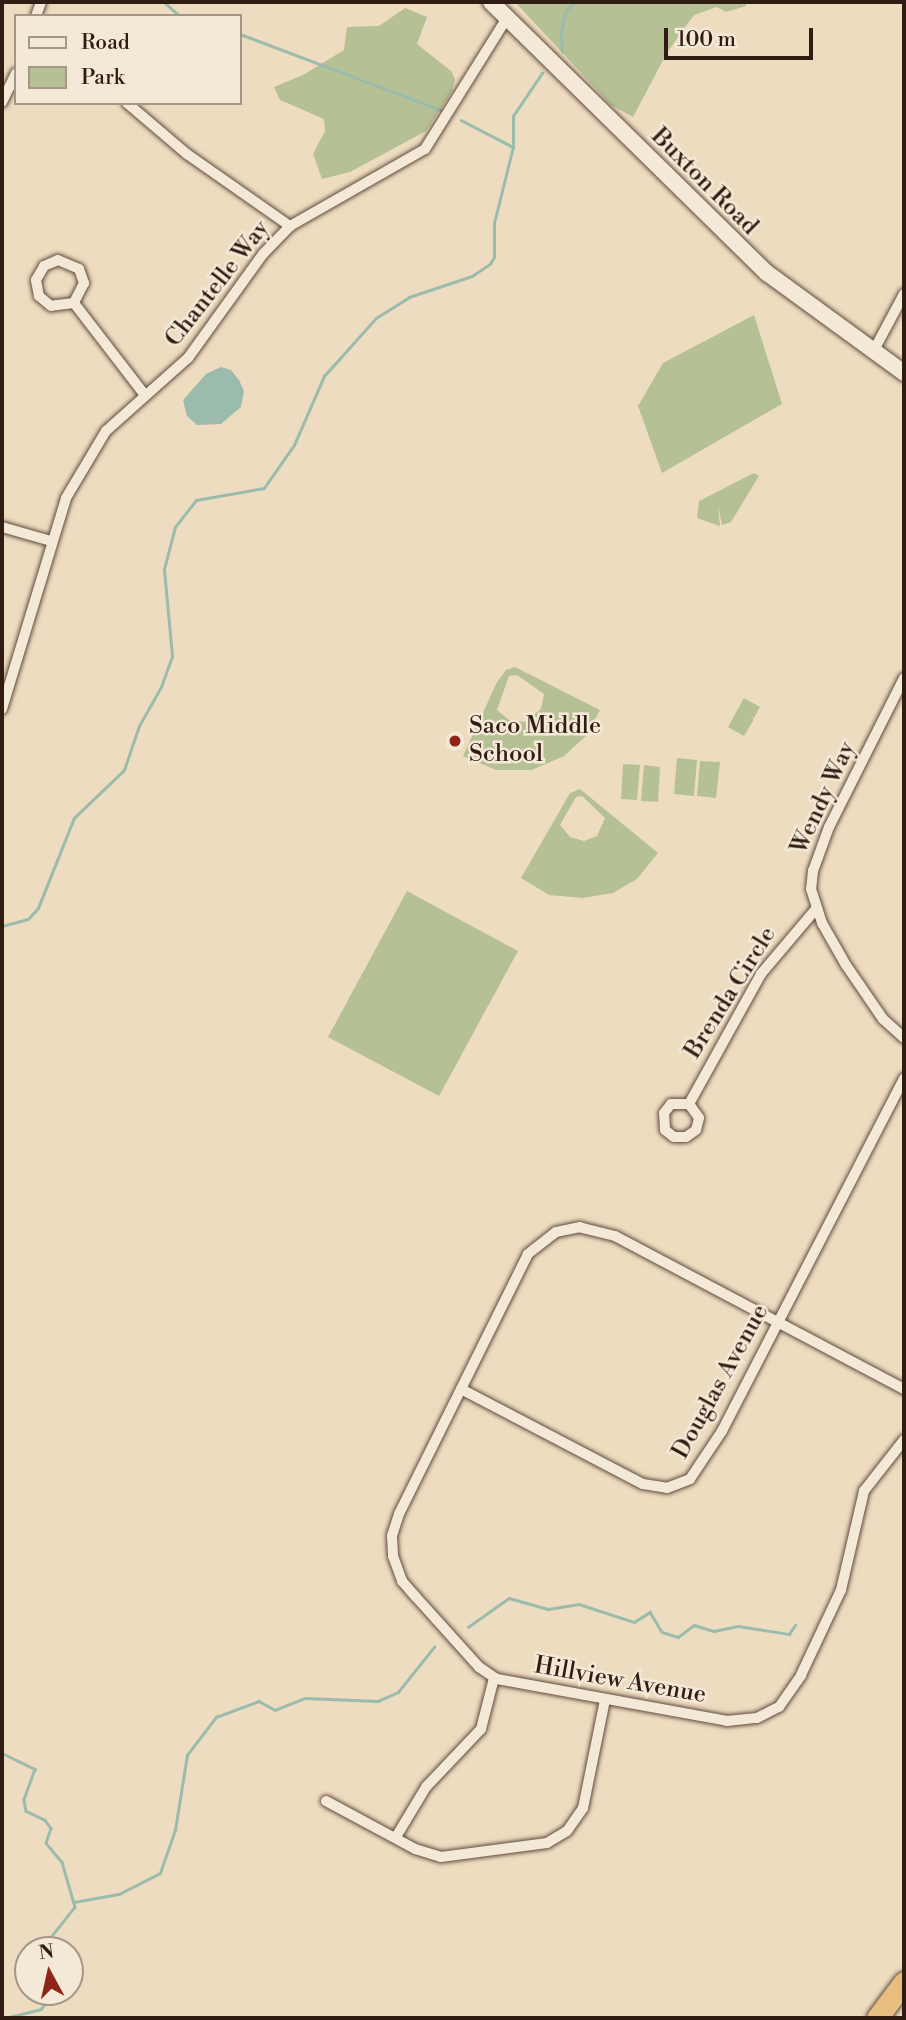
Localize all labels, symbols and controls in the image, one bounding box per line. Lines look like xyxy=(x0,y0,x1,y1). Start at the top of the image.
legend xyxy=(14,14,242,105)
scale bar xyxy=(668,14,817,58)
text: 100 m xyxy=(677,27,736,53)
text: Road xyxy=(81,30,130,56)
text: Park xyxy=(81,65,125,91)
street label: Buxton Road xyxy=(645,123,763,241)
street label: Chantelle Way xyxy=(160,215,276,353)
place label: Saco Middle School xyxy=(469,713,601,769)
marker: Saco Middle School xyxy=(447,733,463,749)
street label: Wendy Way xyxy=(785,737,863,859)
street label: Brenda Circle xyxy=(679,922,783,1064)
street label: Douglas Avenue xyxy=(667,1300,775,1464)
street label: Hillview Avenue xyxy=(532,1652,708,1710)
north arrow xyxy=(14,1936,84,2006)
text: N xyxy=(37,1939,55,1965)

